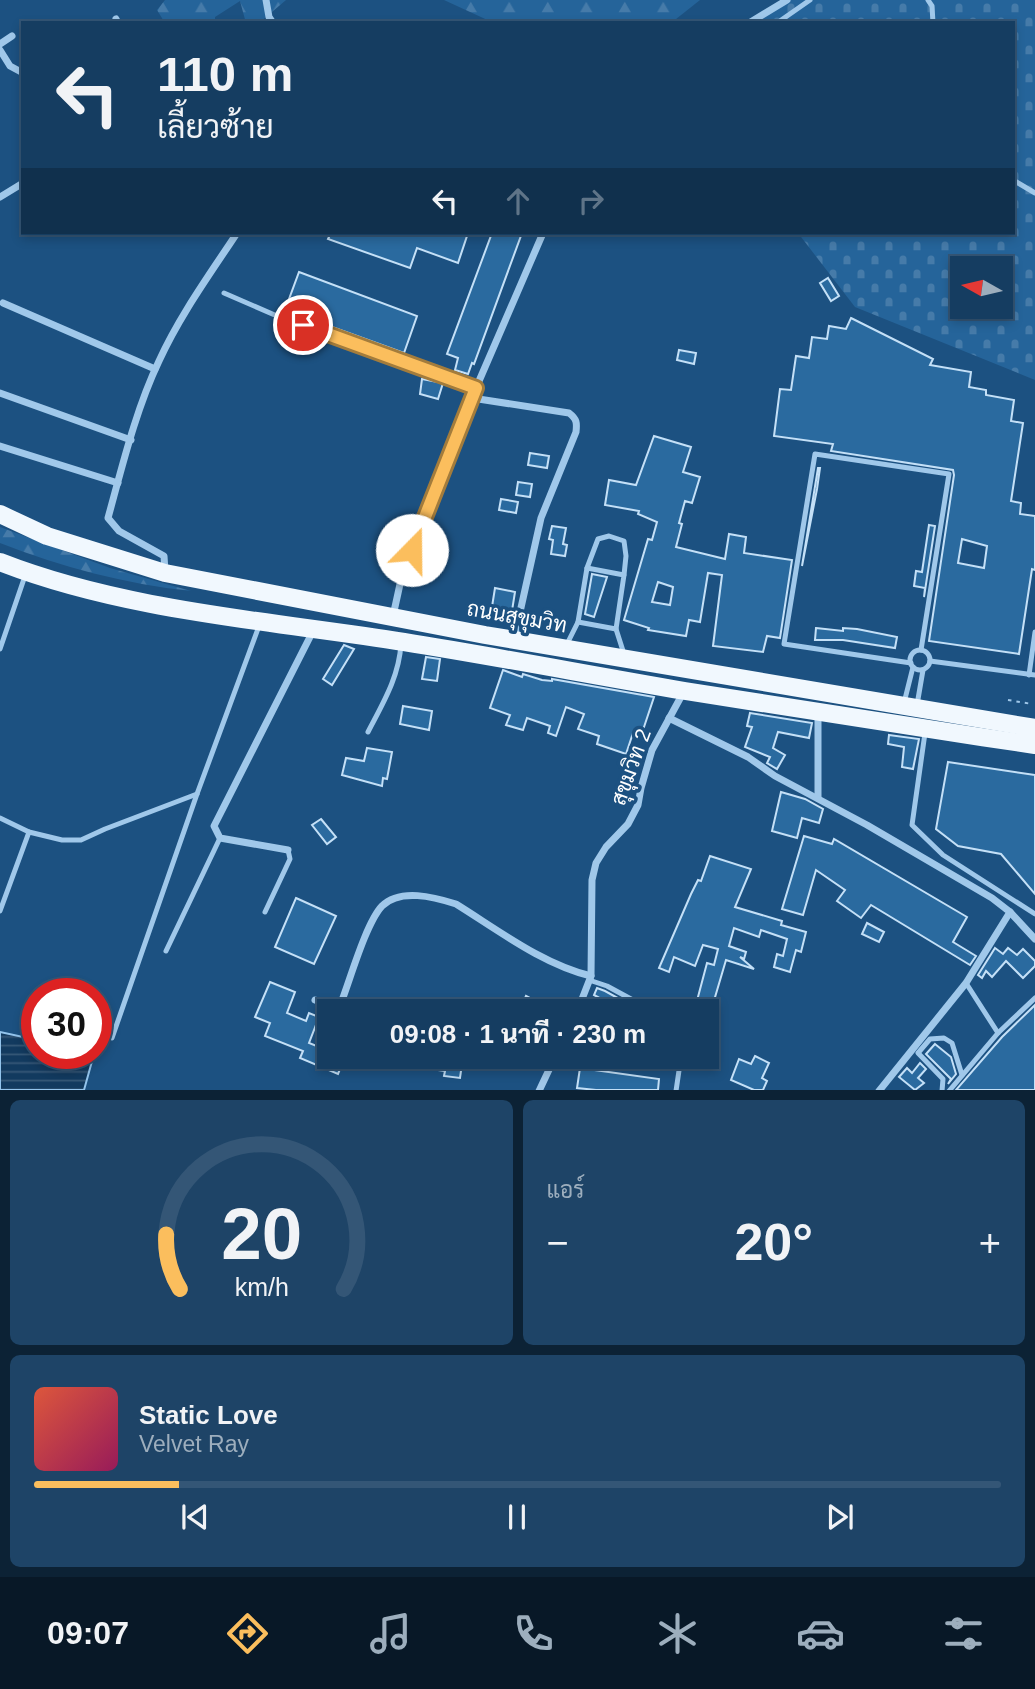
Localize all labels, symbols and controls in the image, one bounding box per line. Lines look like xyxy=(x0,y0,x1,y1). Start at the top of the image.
text: 110 m xyxy=(157,47,293,101)
icon: left xyxy=(42,49,133,140)
text: เลี้ยวซ้าย xyxy=(157,109,274,145)
icon: left xyxy=(426,182,464,220)
icon: ahead xyxy=(499,182,537,220)
icon: right xyxy=(572,182,610,220)
north arrow xyxy=(950,256,1013,318)
map controls xyxy=(950,256,1013,319)
pin xyxy=(273,295,333,355)
icon: arrive xyxy=(284,306,322,344)
position arrow xyxy=(375,513,449,587)
street label: ถนนสุขุมวิท xyxy=(465,596,569,640)
street label: สุขุมวิท 2 xyxy=(606,725,658,809)
speed limit sign: 30 xyxy=(21,978,112,1069)
text: 09:08 · 1 นาที · 230 m xyxy=(390,1019,646,1049)
text: แอร์ xyxy=(547,1177,584,1203)
text: 20 xyxy=(221,1193,302,1274)
text: 20° xyxy=(734,1213,813,1271)
text: − xyxy=(547,1222,569,1264)
text: + xyxy=(979,1222,1001,1264)
text: km/h xyxy=(234,1272,288,1300)
text: Static Love xyxy=(139,1400,278,1430)
text: Velvet Ray xyxy=(139,1431,249,1457)
icon: previous xyxy=(176,1498,214,1536)
icon: pause xyxy=(498,1498,536,1536)
icon: next xyxy=(821,1498,859,1536)
icon: directions xyxy=(223,1609,272,1658)
icon: music xyxy=(366,1609,415,1658)
icon: phone xyxy=(509,1609,558,1658)
icon: climate xyxy=(653,1609,702,1658)
icon: car xyxy=(796,1609,845,1658)
icon: filters xyxy=(939,1609,988,1658)
text: 09:07 xyxy=(47,1615,129,1651)

